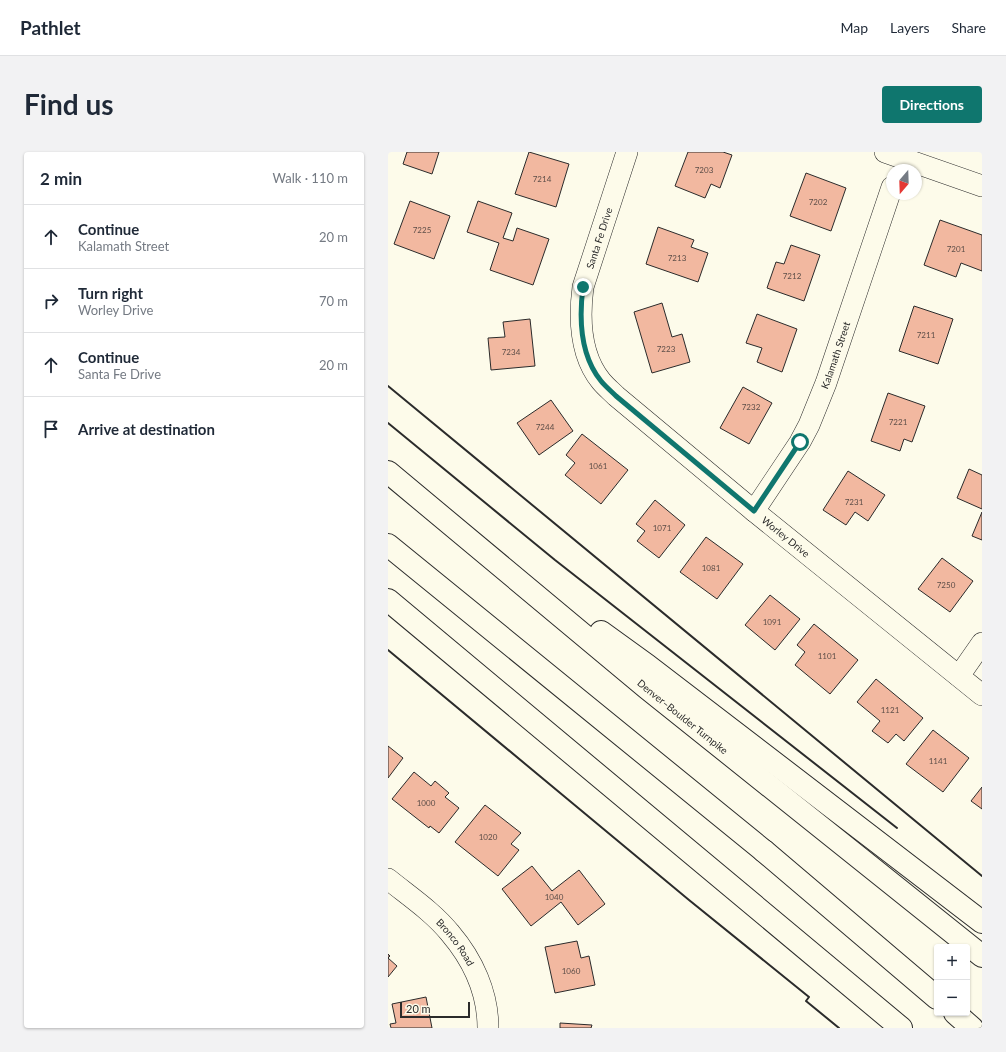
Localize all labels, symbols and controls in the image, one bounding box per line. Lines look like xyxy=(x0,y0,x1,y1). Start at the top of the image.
text: Pathlet xyxy=(20,16,81,39)
text: Map xyxy=(840,19,868,36)
text: Layers xyxy=(890,19,930,36)
text: Share xyxy=(952,19,986,36)
button: Directions xyxy=(882,86,982,123)
text: Find us xyxy=(24,87,114,121)
north arrow xyxy=(886,164,922,200)
house number: 7203 xyxy=(695,165,714,175)
text: 2 min xyxy=(40,168,82,189)
text: Walk · 110 m xyxy=(272,170,348,186)
house number: 7214 xyxy=(533,174,552,184)
house number: 7202 xyxy=(809,197,828,207)
street label: Santa Fe Drive xyxy=(583,206,615,270)
text: Continue xyxy=(78,220,139,238)
house number: 7225 xyxy=(413,225,432,235)
icon: ahead xyxy=(40,226,62,248)
text: 20 m xyxy=(319,229,348,245)
text: Kalamath Street xyxy=(78,238,169,254)
house number: 7201 xyxy=(947,244,966,254)
house number: 7213 xyxy=(668,253,687,263)
house number: 7212 xyxy=(783,271,802,281)
route end xyxy=(574,278,592,296)
text: Turn right xyxy=(78,284,143,302)
icon: right xyxy=(40,290,62,312)
text: 70 m xyxy=(319,293,348,309)
text: Worley Drive xyxy=(78,302,153,318)
street label: Kalamath Street xyxy=(818,319,852,390)
house number: 7211 xyxy=(917,330,936,340)
house number: 7223 xyxy=(657,344,676,354)
house number: 7234 xyxy=(502,347,521,357)
text: Continue xyxy=(78,348,139,366)
icon: ahead xyxy=(40,354,62,376)
text: 20 m xyxy=(319,357,348,373)
text: Santa Fe Drive xyxy=(78,366,161,382)
house number: 7232 xyxy=(742,402,761,412)
house number: 7221 xyxy=(889,417,908,427)
icon: arrive xyxy=(40,418,62,440)
text: Arrive at destination xyxy=(78,420,215,438)
house number: 7244 xyxy=(536,422,555,432)
route start xyxy=(791,433,809,451)
house number: 1061 xyxy=(589,461,608,471)
house number: 7231 xyxy=(845,497,864,507)
street label: Worley Drive xyxy=(759,514,812,560)
house number: 1071 xyxy=(653,523,672,533)
house number: 1081 xyxy=(702,563,721,573)
house number: 7250 xyxy=(937,580,956,590)
house number: 1091 xyxy=(763,617,782,627)
house number: 1101 xyxy=(818,651,837,661)
street label: Denver–Boulder Turnpike xyxy=(635,677,730,756)
house number: 1121 xyxy=(881,705,900,715)
house number: 1141 xyxy=(929,756,948,766)
house number: 1000 xyxy=(417,798,436,808)
house number: 1020 xyxy=(479,832,498,842)
house number: 1040 xyxy=(545,892,564,902)
street label: Bronco Road xyxy=(434,916,477,968)
map controls xyxy=(934,944,970,1016)
button: + xyxy=(934,944,970,980)
house number: 1060 xyxy=(562,966,581,976)
button: − xyxy=(934,980,970,1016)
scale bar xyxy=(400,1000,470,1019)
text: 20 m xyxy=(406,1002,431,1015)

